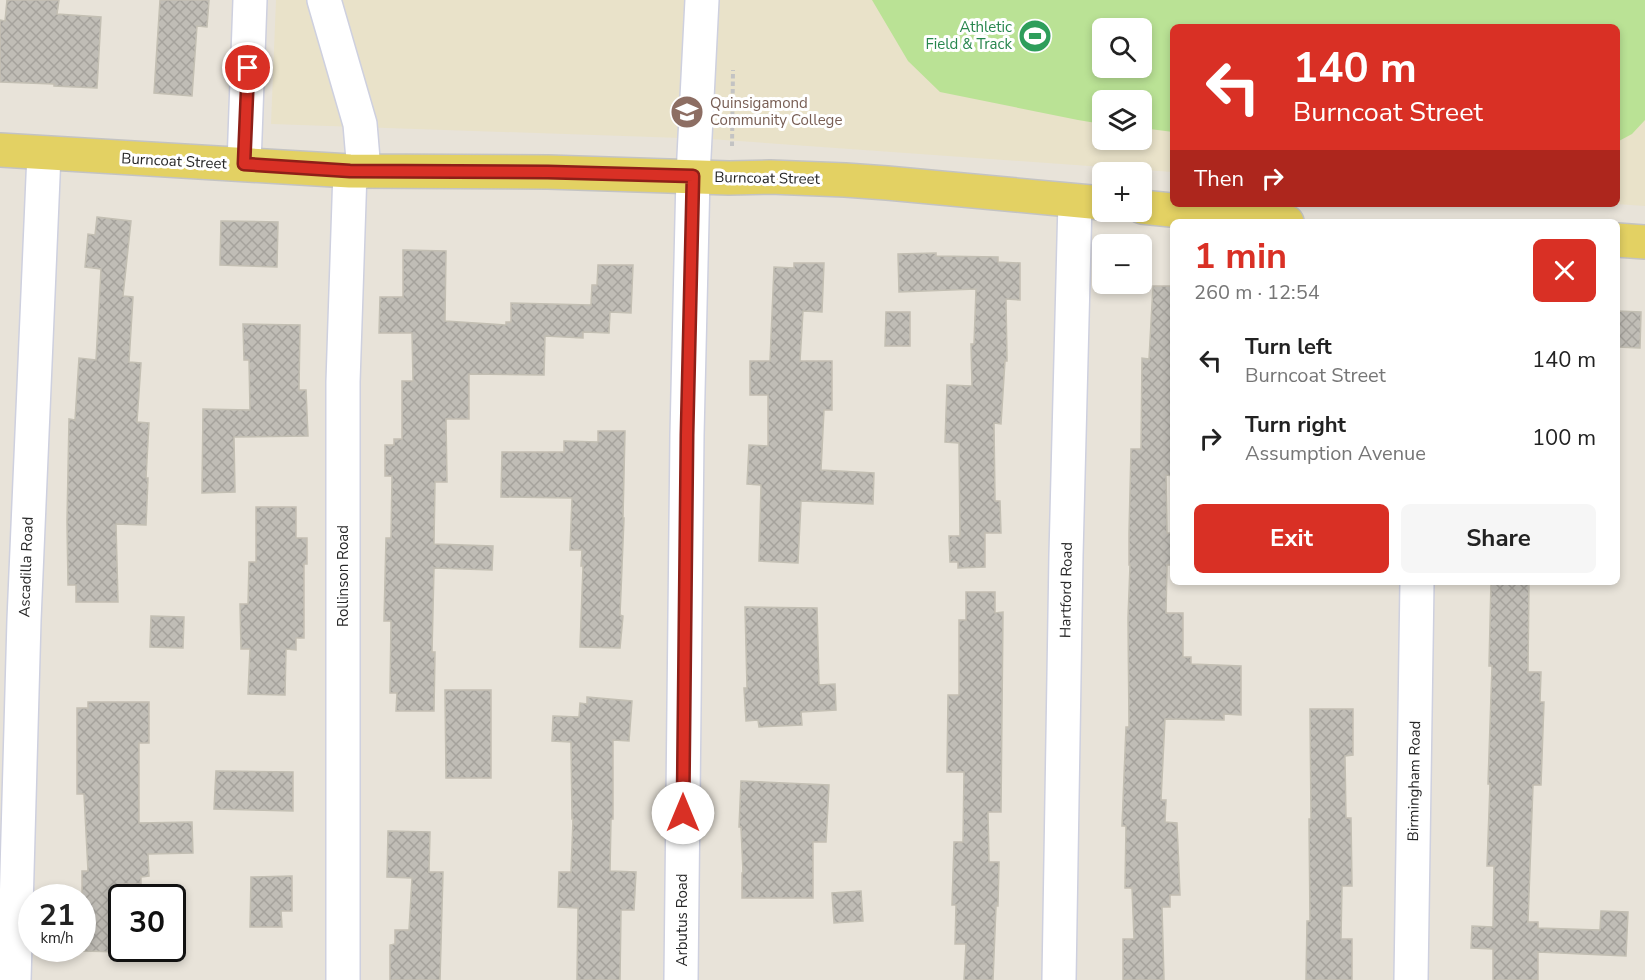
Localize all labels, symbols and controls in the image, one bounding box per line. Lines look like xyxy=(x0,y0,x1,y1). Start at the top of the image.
place label: Athletic Field & Track xyxy=(926,17,1012,54)
sports icon: Athletic Field & Track xyxy=(1017,18,1053,54)
map controls xyxy=(1092,18,1152,294)
button: search xyxy=(1092,18,1152,78)
text: 140 m xyxy=(1293,40,1417,97)
pin xyxy=(222,42,273,93)
icon: left xyxy=(1194,48,1272,126)
icon: arrive xyxy=(231,51,264,84)
button: layers xyxy=(1092,90,1152,150)
place label: Quinsigamond Community College xyxy=(710,93,842,130)
school or university icon: Quinsigamond Community College xyxy=(669,94,705,130)
text: Burncoat Street xyxy=(1293,94,1483,131)
street label: Burncoat Street xyxy=(121,148,228,174)
button: + xyxy=(1092,162,1152,222)
icon: right xyxy=(1256,162,1289,195)
text: Then xyxy=(1194,164,1244,194)
street label: Burncoat Street xyxy=(714,167,821,189)
text: 1 min xyxy=(1194,232,1287,281)
button: − xyxy=(1092,234,1152,294)
button: close xyxy=(1533,239,1596,302)
text: 260 m · 12:54 xyxy=(1194,279,1320,306)
text: Turn left xyxy=(1245,332,1332,362)
icon: left xyxy=(1194,344,1227,377)
text: 140 m xyxy=(1532,345,1596,375)
text: Burncoat Street xyxy=(1245,362,1386,389)
text: Turn right xyxy=(1245,410,1346,440)
icon: right xyxy=(1194,422,1227,455)
text: 100 m xyxy=(1532,423,1596,453)
text: Assumption Avenue xyxy=(1245,440,1426,467)
button: Exit xyxy=(1194,504,1389,573)
button: Share xyxy=(1401,504,1596,573)
street label: Ascadilla Road xyxy=(14,516,38,618)
street label: Rollinson Road xyxy=(333,525,353,627)
street label: Hartford Road xyxy=(1055,542,1077,638)
street label: Birmingham Road xyxy=(1403,720,1425,842)
position arrow xyxy=(651,781,715,845)
street label: Arbutus Road xyxy=(672,873,692,967)
speed limit sign: 30 xyxy=(108,884,186,962)
text: 21 xyxy=(39,895,75,936)
text: km/h xyxy=(40,928,74,948)

